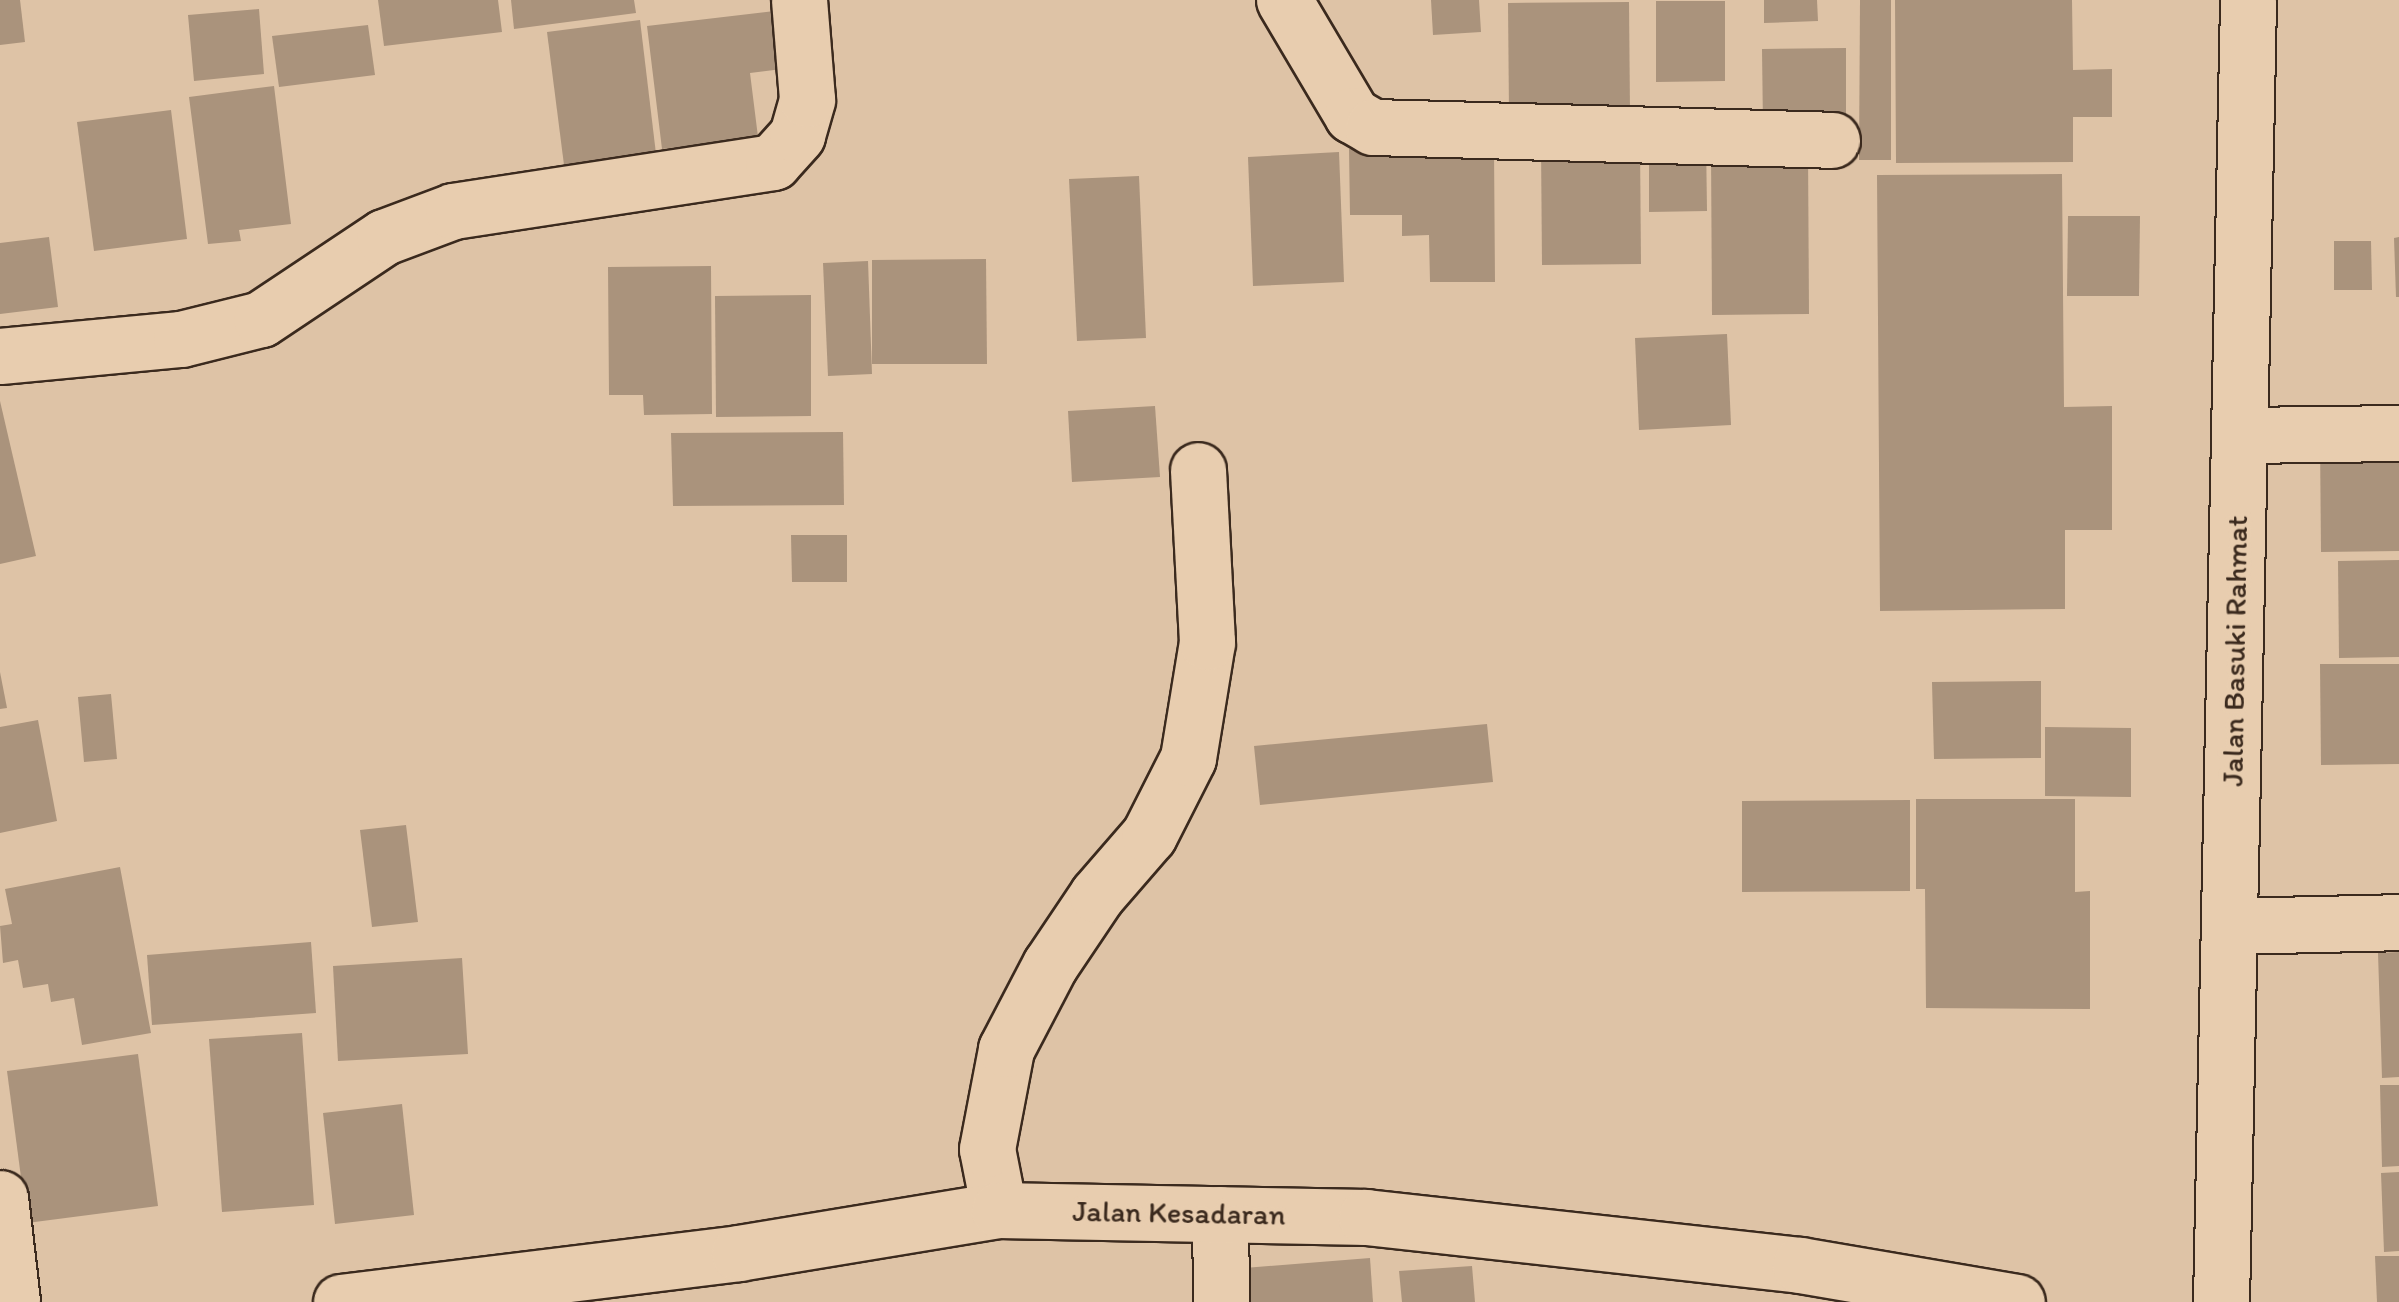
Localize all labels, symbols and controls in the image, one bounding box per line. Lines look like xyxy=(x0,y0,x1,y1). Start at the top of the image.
street label: Jalan Basuki Rahmat xyxy=(2215,516,2255,786)
street label: Jalan Kesadaran xyxy=(1072,1193,1286,1233)

